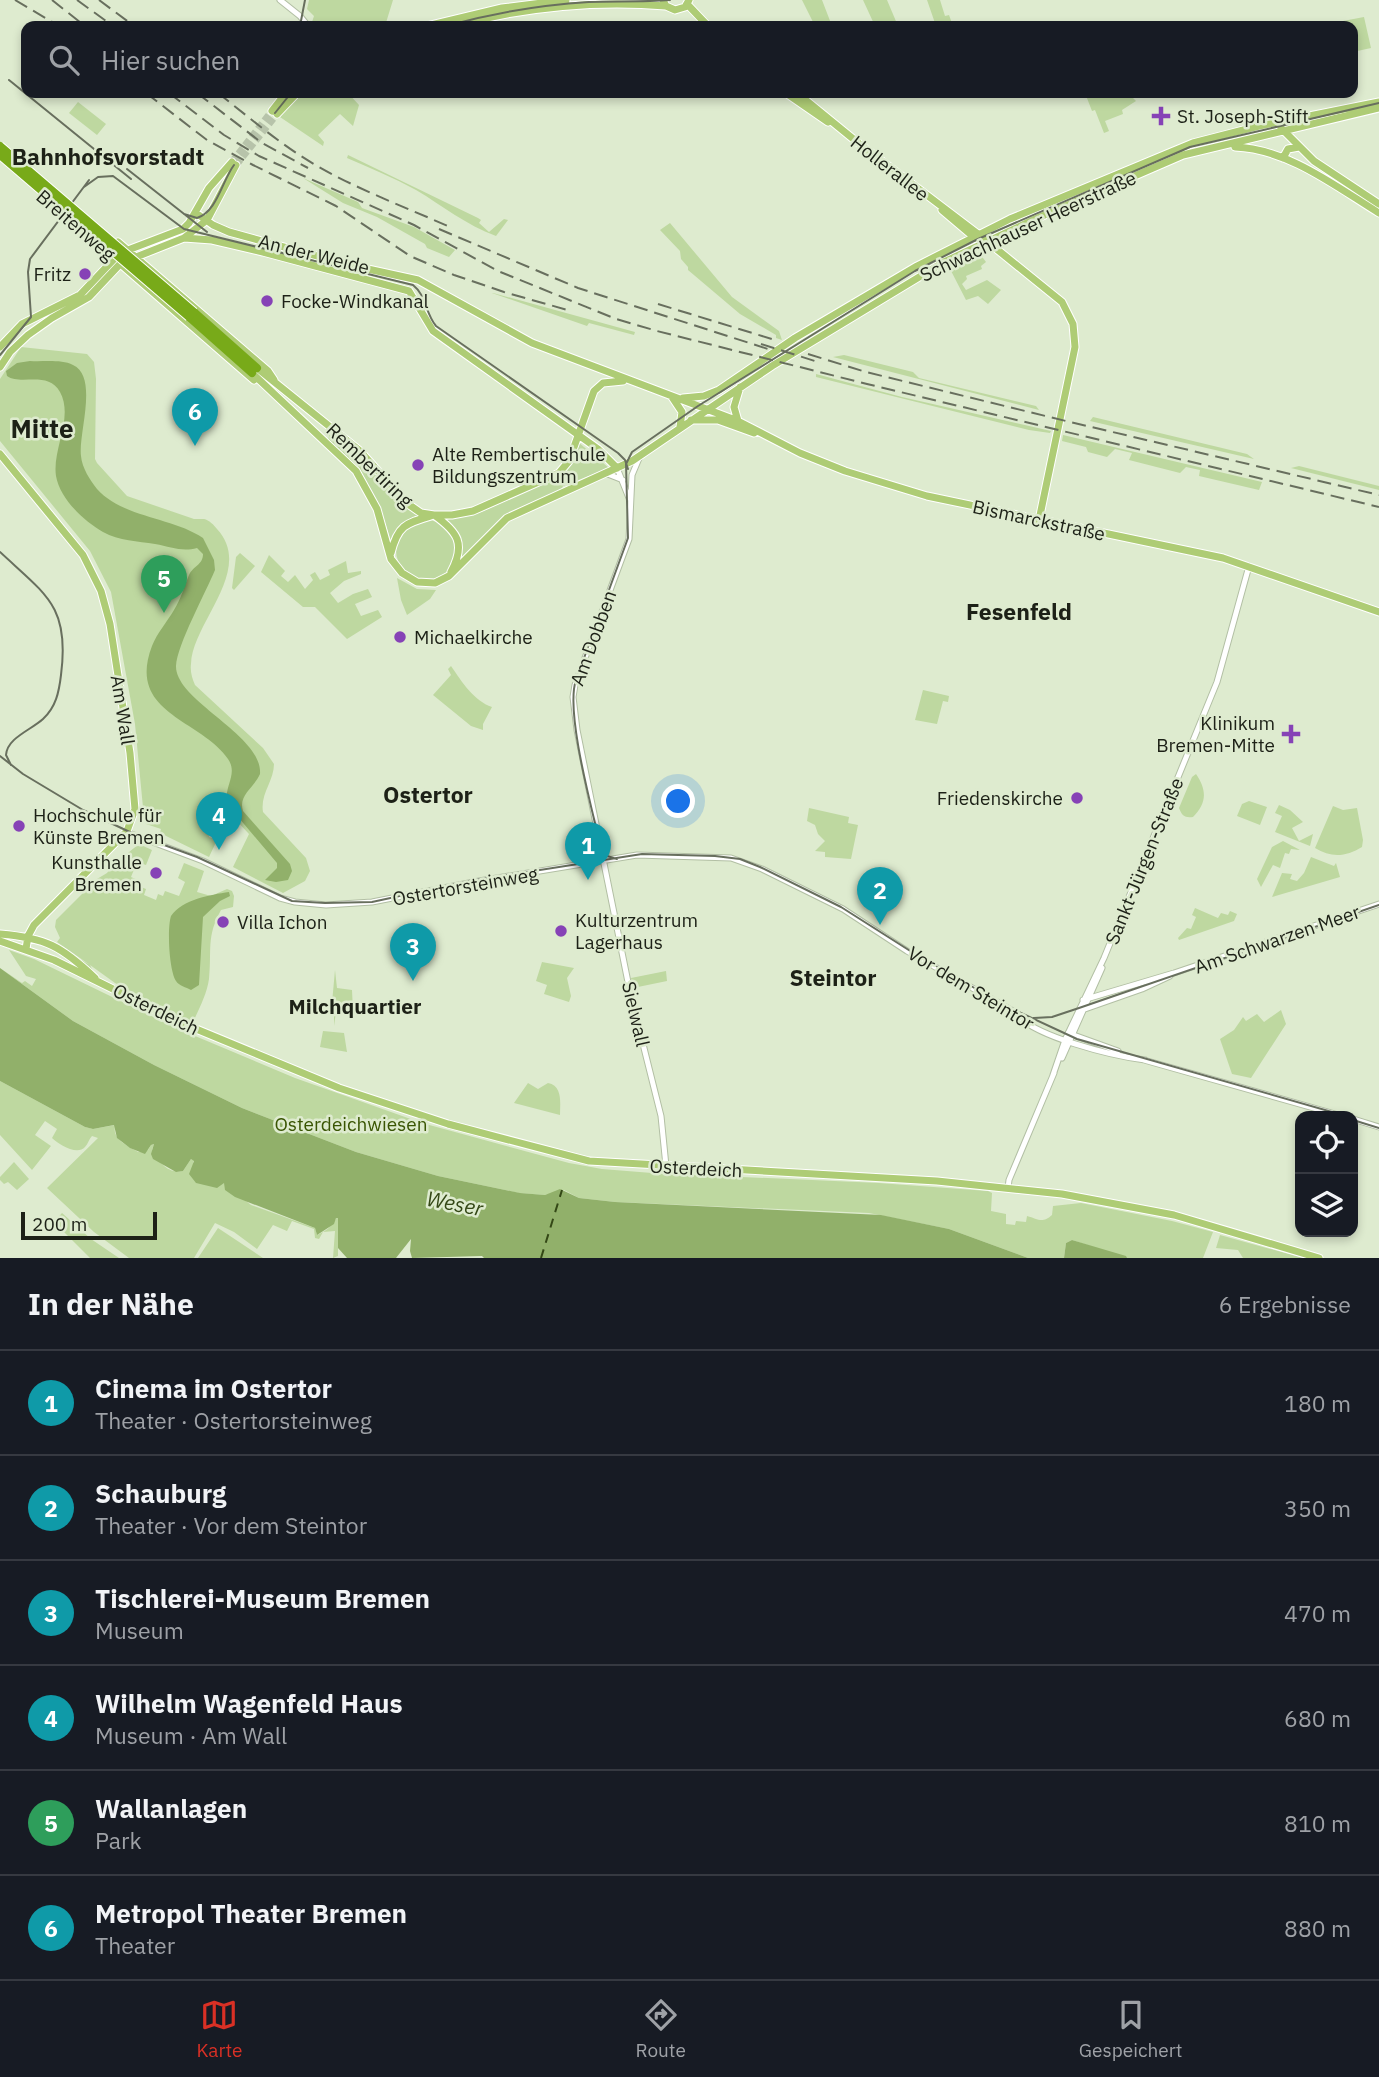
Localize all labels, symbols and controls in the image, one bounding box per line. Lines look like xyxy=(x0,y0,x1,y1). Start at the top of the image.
search box xyxy=(21,21,1358,98)
icon: search xyxy=(45,41,83,79)
text: Hier suchen xyxy=(101,43,240,77)
place label: St. Joseph-Stift xyxy=(1177,104,1309,128)
marker: St. Joseph-Stift xyxy=(1151,106,1171,126)
street label: Hollerallee xyxy=(846,130,934,206)
district label: Bahnhofsvorstadt xyxy=(12,141,204,171)
street label: Schwachhauser Heerstraße xyxy=(916,165,1140,287)
street label: Breitenweg xyxy=(31,184,121,266)
street label: An der Weide xyxy=(256,229,372,279)
place label: Fritz xyxy=(34,262,71,286)
marker: Fritz xyxy=(77,266,93,282)
place label: Focke-Windkanal xyxy=(281,289,429,313)
marker: Focke-Windkanal xyxy=(259,293,275,309)
pin: 6 xyxy=(172,388,218,446)
district label: Mitte xyxy=(10,411,74,445)
street label: Rembertiring xyxy=(322,418,418,512)
place label: Alte Rembertischule Bildungszentrum xyxy=(432,442,606,488)
marker: Alte Rembertischule Bildungszentrum xyxy=(410,457,426,473)
street label: Bismarckstraße xyxy=(971,494,1107,546)
pin: 5 xyxy=(141,555,187,613)
street label: Am Dobben xyxy=(565,587,621,689)
district label: Fesenfeld xyxy=(966,596,1072,626)
place label: Michaelkirche xyxy=(414,625,533,649)
marker: Michaelkirche xyxy=(392,629,408,645)
street label: Am Wall xyxy=(106,673,140,747)
place label: Klinikum Bremen-Mitte xyxy=(1156,711,1275,757)
marker: Klinikum Bremen-Mitte xyxy=(1281,724,1301,744)
street label: Sankt-Jürgen-Straße xyxy=(1100,774,1188,948)
district label: Ostertor xyxy=(383,779,473,809)
your location xyxy=(661,784,695,818)
place label: Friedenskirche xyxy=(937,786,1063,810)
marker: Friedenskirche xyxy=(1069,790,1085,806)
pin: 4 xyxy=(196,792,242,850)
place label: Hochschule für Künste Bremen xyxy=(33,803,165,849)
marker: Hochschule für Künste Bremen xyxy=(11,818,27,834)
pin: 1 xyxy=(565,822,611,880)
place label: Kunsthalle Bremen xyxy=(51,850,142,896)
street label: Ostertorsteinweg xyxy=(390,861,540,911)
marker: Kunsthalle Bremen xyxy=(148,865,164,881)
pin: 2 xyxy=(857,867,903,925)
street label: Am Schwarzen Meer xyxy=(1191,899,1363,979)
place label: Kulturzentrum Lagerhaus xyxy=(575,908,698,954)
place label: Villa Ichon xyxy=(237,910,327,934)
marker: Villa Ichon xyxy=(215,914,231,930)
pin: 3 xyxy=(390,923,436,981)
marker: Kulturzentrum Lagerhaus xyxy=(553,923,569,939)
street label: Vor dem Steintor xyxy=(903,941,1039,1035)
district label: Steintor xyxy=(789,962,877,992)
street label: Osterdeich xyxy=(109,978,203,1040)
street label: Sielwall xyxy=(617,979,655,1049)
district label: Milchquartier xyxy=(288,992,422,1020)
map controls xyxy=(1295,1111,1358,1237)
button: locate xyxy=(1295,1111,1358,1174)
park label: Osterdeichwiesen xyxy=(274,1112,428,1136)
street label: Osterdeich xyxy=(649,1154,743,1182)
button: layers xyxy=(1295,1174,1358,1237)
water label: Weser xyxy=(424,1184,487,1222)
scale bar xyxy=(21,1209,158,1241)
text: 200 m xyxy=(32,1212,87,1236)
text: In der Nähe xyxy=(28,1284,194,1323)
text: 6 Ergebnisse xyxy=(1219,1289,1351,1319)
text: Cinema im Ostertor xyxy=(95,1371,332,1405)
text: 1 xyxy=(44,1388,58,1418)
text: 180 m xyxy=(1284,1388,1351,1418)
text: Theater · Ostertorsteinweg xyxy=(95,1405,372,1435)
text: Schauburg xyxy=(95,1476,226,1510)
text: 2 xyxy=(44,1493,58,1523)
text: 350 m xyxy=(1284,1493,1351,1523)
text: Theater · Vor dem Steintor xyxy=(95,1510,367,1540)
text: Tischlerei-Museum Bremen xyxy=(95,1581,430,1615)
text: 3 xyxy=(44,1598,58,1628)
text: 470 m xyxy=(1284,1598,1351,1628)
text: Museum xyxy=(95,1615,184,1645)
text: Wilhelm Wagenfeld Haus xyxy=(95,1686,403,1720)
text: 4 xyxy=(44,1703,58,1733)
text: 680 m xyxy=(1284,1703,1351,1733)
text: Museum · Am Wall xyxy=(95,1720,287,1750)
text: Wallanlagen xyxy=(95,1791,247,1825)
text: 5 xyxy=(44,1808,58,1838)
text: 810 m xyxy=(1284,1808,1351,1838)
text: Park xyxy=(95,1825,142,1855)
text: Metropol Theater Bremen xyxy=(95,1896,407,1930)
text: 6 xyxy=(44,1913,58,1943)
text: 880 m xyxy=(1284,1913,1351,1943)
text: Theater xyxy=(95,1930,175,1960)
tab: Karte xyxy=(197,1996,242,2062)
tab: Route xyxy=(636,1996,686,2062)
tab: Gespeichert xyxy=(1079,1996,1182,2062)

